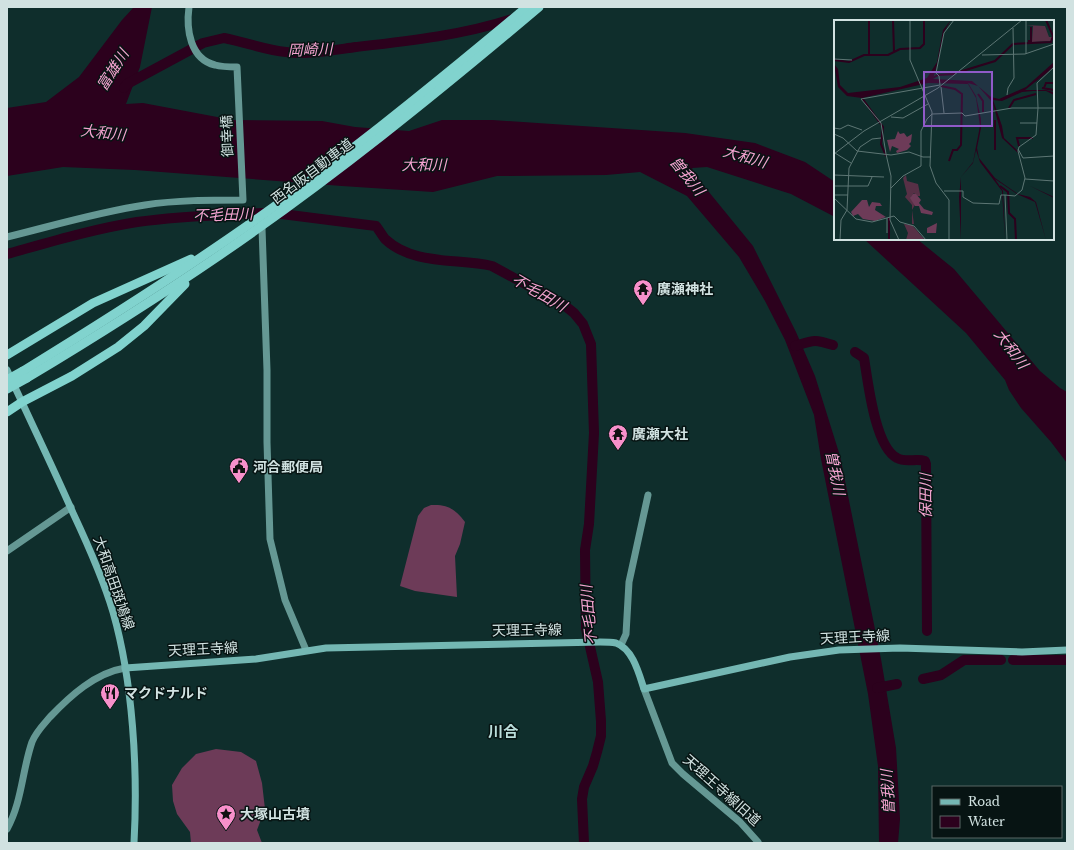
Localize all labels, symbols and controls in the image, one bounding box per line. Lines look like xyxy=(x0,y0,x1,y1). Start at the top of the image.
inset map xyxy=(834,20,1054,240)
water label: 岡崎川 xyxy=(287,39,335,60)
water label: 富雄川 xyxy=(93,44,134,94)
street label: 御幸橋 xyxy=(217,115,237,157)
water label: 大和川 xyxy=(80,121,128,145)
street label: 西名阪自動車道 xyxy=(267,134,357,208)
water label: 大和川 xyxy=(721,141,771,172)
water label: 曽我川 xyxy=(666,152,710,201)
water label: 大和川 xyxy=(401,155,448,174)
water label: 不毛田川 xyxy=(193,204,255,225)
water label: 不毛田川 xyxy=(509,269,572,317)
temple icon: 廣瀬神社 xyxy=(632,278,654,306)
place label: 廣瀬神社 xyxy=(657,280,713,298)
water label: 大和川 xyxy=(990,325,1034,374)
temple icon: 廣瀬大社 xyxy=(607,423,629,451)
place label: 廣瀬大社 xyxy=(632,425,688,443)
water label: 曽我川 xyxy=(822,449,849,499)
public building icon: 河合郵便局 xyxy=(228,456,250,484)
place label: 河合郵便局 xyxy=(253,458,323,476)
water label: 保田川 xyxy=(916,472,935,519)
street label: 大和高田斑鳩線 xyxy=(90,534,138,632)
water label: 不毛田川 xyxy=(576,582,601,646)
street label: 天理王寺線 xyxy=(492,620,562,640)
street label: 天理王寺線 xyxy=(820,626,890,648)
street label: 天理王寺線 xyxy=(168,638,238,660)
restaurant icon: マクドナルド xyxy=(99,682,121,710)
place label: マクドナルド xyxy=(124,684,208,702)
district label: 川合 xyxy=(488,722,519,741)
street label: 天理王寺線旧道 xyxy=(680,751,764,829)
water label: 曽我川 xyxy=(877,767,898,815)
legend xyxy=(932,786,1062,838)
text: Road xyxy=(968,794,1000,809)
place icon: 大塚山古墳 xyxy=(215,803,237,831)
place label: 大塚山古墳 xyxy=(240,805,310,823)
text: Water xyxy=(967,814,1005,829)

